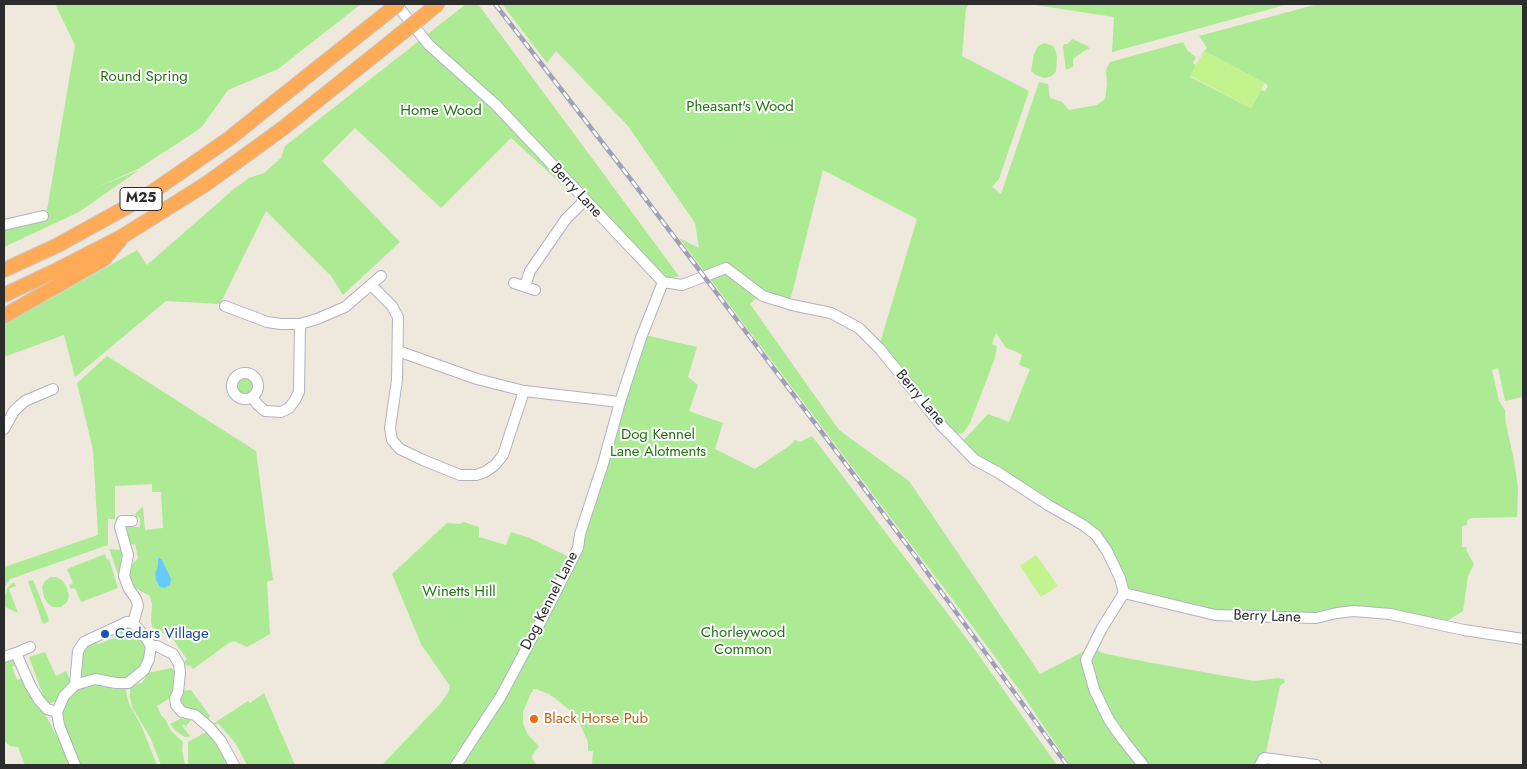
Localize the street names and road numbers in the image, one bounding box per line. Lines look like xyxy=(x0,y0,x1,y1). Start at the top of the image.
street label: Berry Lane xyxy=(546,160,606,222)
road number: M25 xyxy=(120,188,162,210)
street label: Berry Lane xyxy=(891,366,949,430)
street label: Dog Kennel Lane xyxy=(517,549,583,653)
street label: Berry Lane xyxy=(1233,607,1301,627)

